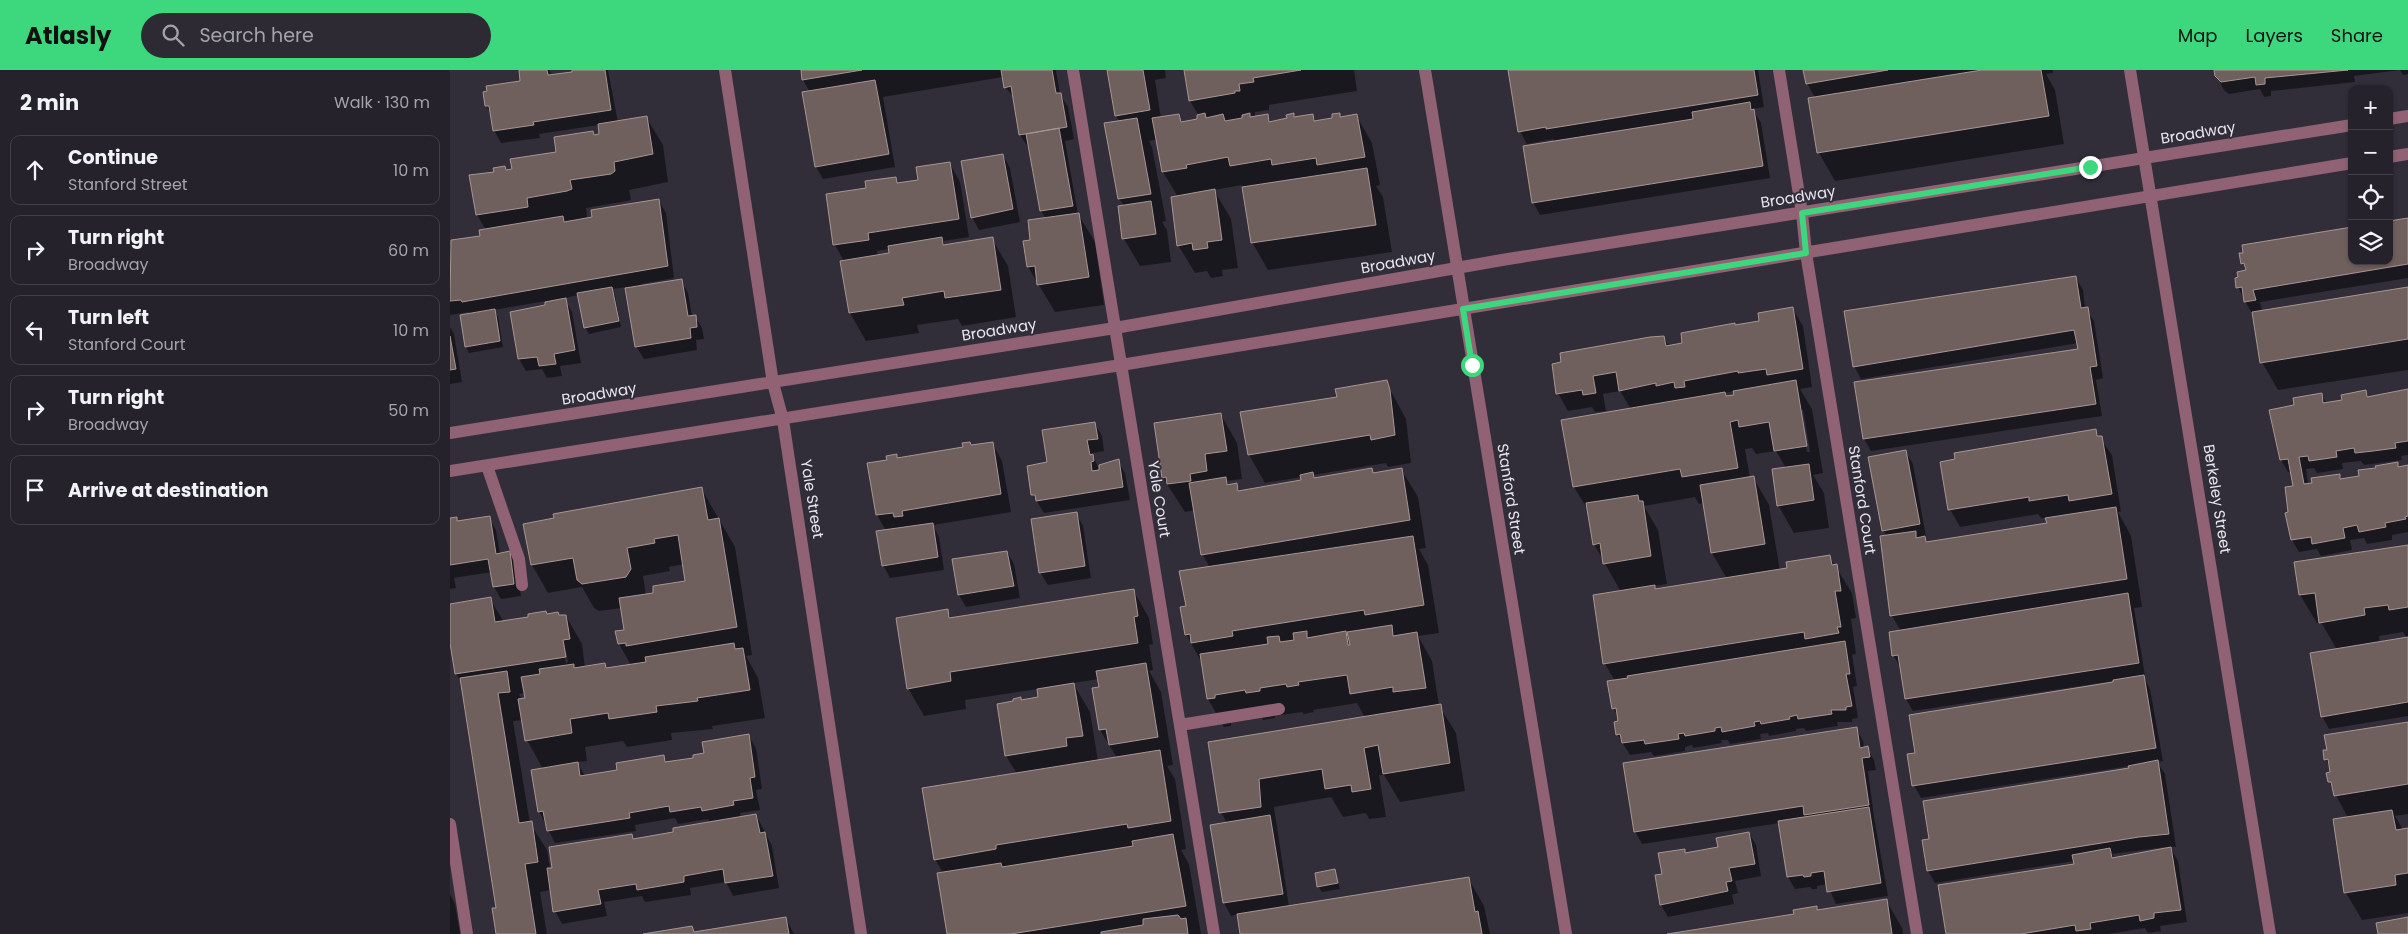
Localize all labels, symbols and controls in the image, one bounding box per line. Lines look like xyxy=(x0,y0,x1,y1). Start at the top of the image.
search box xyxy=(141,13,491,58)
text: Atlasly xyxy=(25,19,111,52)
icon: search xyxy=(159,21,187,49)
text: Search here xyxy=(199,22,314,49)
text: Map xyxy=(2178,23,2218,48)
text: Layers xyxy=(2246,23,2303,48)
text: Share xyxy=(2331,23,2383,48)
map controls xyxy=(2348,85,2393,265)
button: + xyxy=(2348,85,2393,130)
text: 2 min xyxy=(20,88,79,117)
text: Walk · 130 m xyxy=(334,91,430,114)
street label: Broadway xyxy=(2159,116,2237,149)
button: − xyxy=(2348,130,2393,175)
text: Continue xyxy=(68,144,158,171)
icon: ahead xyxy=(21,156,49,184)
route end xyxy=(2079,156,2102,179)
text: 10 m xyxy=(393,159,429,182)
text: Stanford Street xyxy=(68,173,188,196)
button: locate xyxy=(2348,175,2393,220)
street label: Broadway xyxy=(1759,180,1837,213)
button: layers xyxy=(2348,220,2393,265)
text: Turn right xyxy=(68,224,164,251)
icon: right xyxy=(21,236,49,264)
text: 60 m xyxy=(388,239,429,262)
street label: Broadway xyxy=(1359,245,1437,278)
text: Broadway xyxy=(68,253,149,276)
text: Turn left xyxy=(68,304,149,331)
street label: Broadway xyxy=(960,313,1038,346)
icon: left xyxy=(21,316,49,344)
text: 10 m xyxy=(393,319,429,342)
text: Stanford Court xyxy=(68,333,185,356)
route start xyxy=(1461,354,1484,377)
street label: Broadway xyxy=(560,377,638,410)
text: Turn right xyxy=(68,384,164,411)
icon: right xyxy=(21,396,49,424)
text: 50 m xyxy=(388,399,429,422)
text: Broadway xyxy=(68,413,149,436)
street label: Stanford Street xyxy=(1492,442,1531,556)
street label: Berkeley Street xyxy=(2198,443,2237,555)
street label: Stanford Court xyxy=(1844,444,1881,556)
street label: Yale Street xyxy=(796,458,829,540)
street label: Yale Court xyxy=(1143,459,1176,539)
icon: arrive xyxy=(21,476,49,504)
text: Arrive at destination xyxy=(68,477,269,504)

